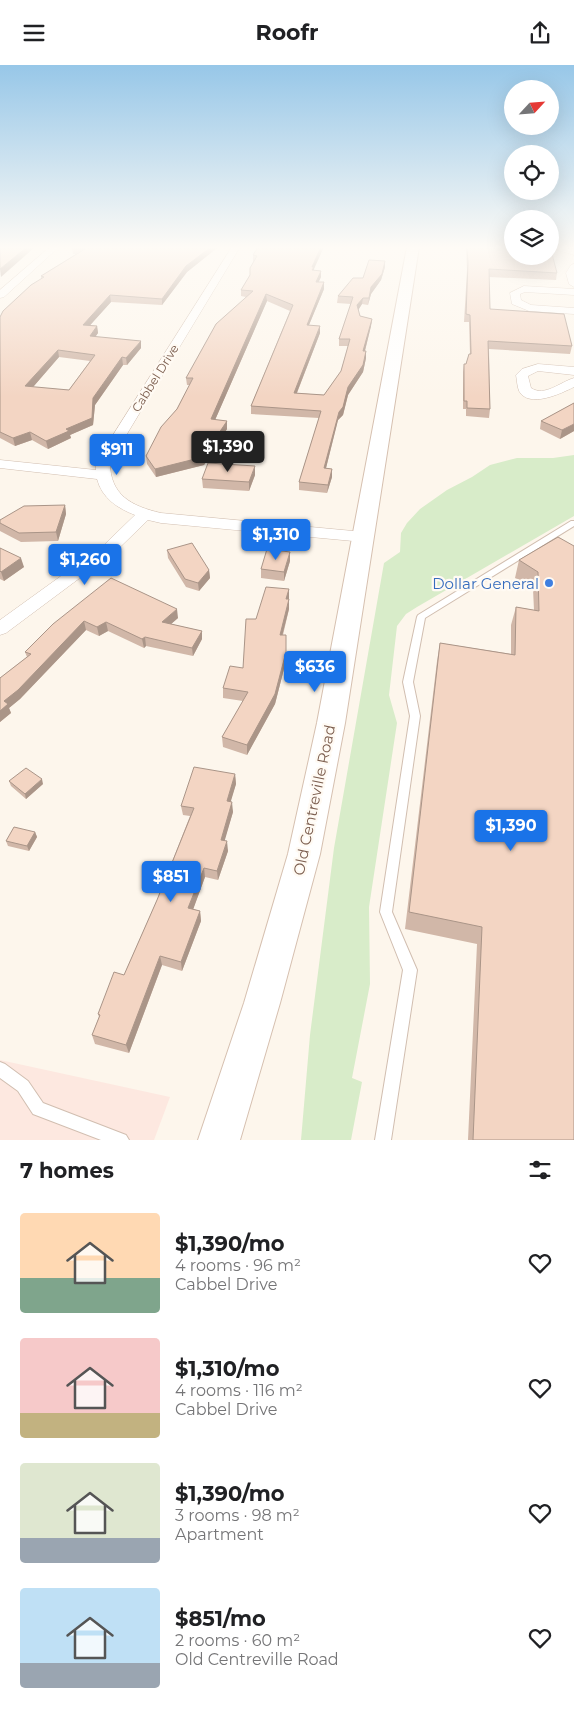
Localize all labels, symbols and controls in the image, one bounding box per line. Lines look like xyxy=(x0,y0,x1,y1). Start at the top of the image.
icon: menu xyxy=(20,19,48,47)
text: Roofr xyxy=(256,19,319,46)
icon: share xyxy=(526,19,554,47)
north arrow xyxy=(504,80,559,135)
map controls xyxy=(504,80,559,265)
button: locate xyxy=(504,145,559,200)
button: layers xyxy=(504,210,559,265)
street label: Cabbel Drive xyxy=(128,341,182,415)
pin: $1,390 xyxy=(187,431,269,473)
pin: $911 xyxy=(87,433,147,476)
text: $1,390 xyxy=(202,437,254,456)
text: $911 xyxy=(101,440,133,459)
pin: $1,310 xyxy=(235,519,317,561)
text: $1,310 xyxy=(252,525,300,544)
pin: $1,260 xyxy=(44,543,126,586)
text: $1,260 xyxy=(59,550,111,569)
place label: Dollar General xyxy=(432,574,539,593)
marker: Dollar General xyxy=(543,577,555,589)
pin: $636 xyxy=(285,651,345,693)
text: $636 xyxy=(295,657,335,676)
street label: Old Centreville Road xyxy=(289,723,339,877)
pin: $1,390 xyxy=(470,809,552,852)
text: $1,390 xyxy=(485,816,537,835)
pin: $851 xyxy=(141,861,201,903)
text: $851 xyxy=(153,867,189,886)
icon: filters xyxy=(526,1156,554,1184)
text: 7 homes xyxy=(20,1158,114,1183)
text: $1,390/mo xyxy=(175,1231,285,1256)
icon: home xyxy=(60,1233,120,1293)
icon: heart xyxy=(526,1249,554,1277)
text: 4 rooms · 96 m² xyxy=(175,1256,301,1275)
text: Cabbel Drive xyxy=(175,1275,277,1294)
text: $1,310/mo xyxy=(175,1356,279,1381)
icon: home xyxy=(60,1358,120,1418)
icon: heart xyxy=(526,1374,554,1402)
text: 4 rooms · 116 m² xyxy=(175,1381,303,1400)
text: Cabbel Drive xyxy=(175,1400,277,1419)
text: $1,390/mo xyxy=(175,1481,285,1506)
icon: home xyxy=(60,1483,120,1543)
icon: heart xyxy=(526,1499,554,1527)
text: 3 rooms · 98 m² xyxy=(175,1506,300,1525)
text: Apartment xyxy=(175,1525,264,1544)
text: $851/mo xyxy=(175,1606,266,1631)
icon: home xyxy=(60,1608,120,1668)
icon: heart xyxy=(526,1624,554,1652)
text: 2 rooms · 60 m² xyxy=(175,1631,300,1650)
text: Old Centreville Road xyxy=(175,1650,339,1669)

